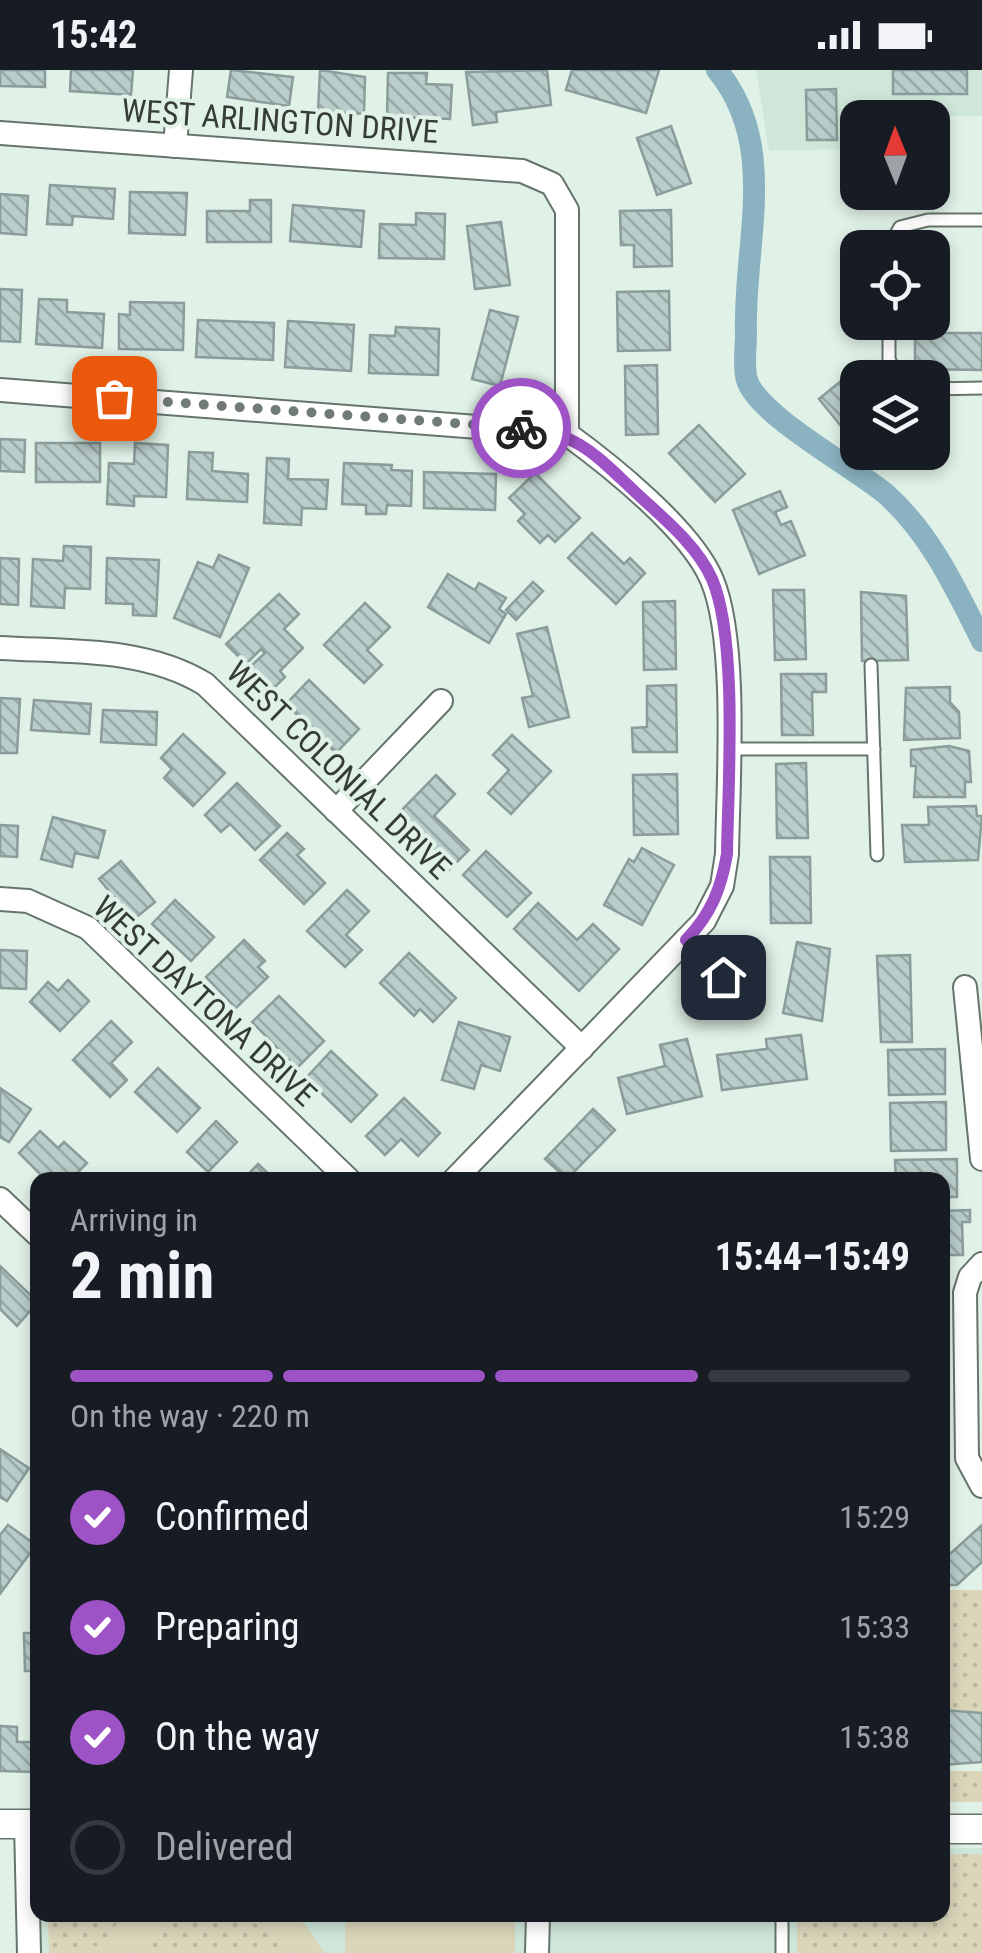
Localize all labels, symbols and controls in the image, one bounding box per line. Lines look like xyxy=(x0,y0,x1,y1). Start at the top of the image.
text: 15:42 xyxy=(50,13,137,57)
street label: WEST ARLINGTON DRIVE xyxy=(120,91,440,151)
north arrow xyxy=(840,100,950,210)
map controls xyxy=(840,100,950,470)
button: locate xyxy=(840,230,950,340)
pin xyxy=(72,356,157,441)
button: layers xyxy=(840,360,950,470)
icon: bag xyxy=(87,371,142,426)
courier xyxy=(471,378,571,478)
icon: bike xyxy=(494,401,549,456)
street label: WEST COLONIAL DRIVE xyxy=(219,653,459,887)
street label: WEST DAYTONA DRIVE xyxy=(86,888,324,1114)
pin xyxy=(681,935,766,1020)
icon: home xyxy=(696,950,751,1005)
text: Arriving in xyxy=(70,1201,198,1239)
text: 15:44–15:49 xyxy=(715,1235,910,1279)
text: 2 min xyxy=(70,1238,214,1314)
text: On the way · 220 m xyxy=(70,1397,310,1435)
icon: check xyxy=(70,1490,125,1545)
text: Confirmed xyxy=(155,1495,310,1539)
text: 15:29 xyxy=(839,1498,910,1536)
icon: check xyxy=(70,1600,125,1655)
text: Preparing xyxy=(155,1605,300,1649)
text: 15:33 xyxy=(839,1608,910,1646)
icon: check xyxy=(70,1710,125,1765)
text: On the way xyxy=(155,1715,320,1759)
text: 15:38 xyxy=(839,1718,910,1756)
text: Delivered xyxy=(155,1825,294,1869)

